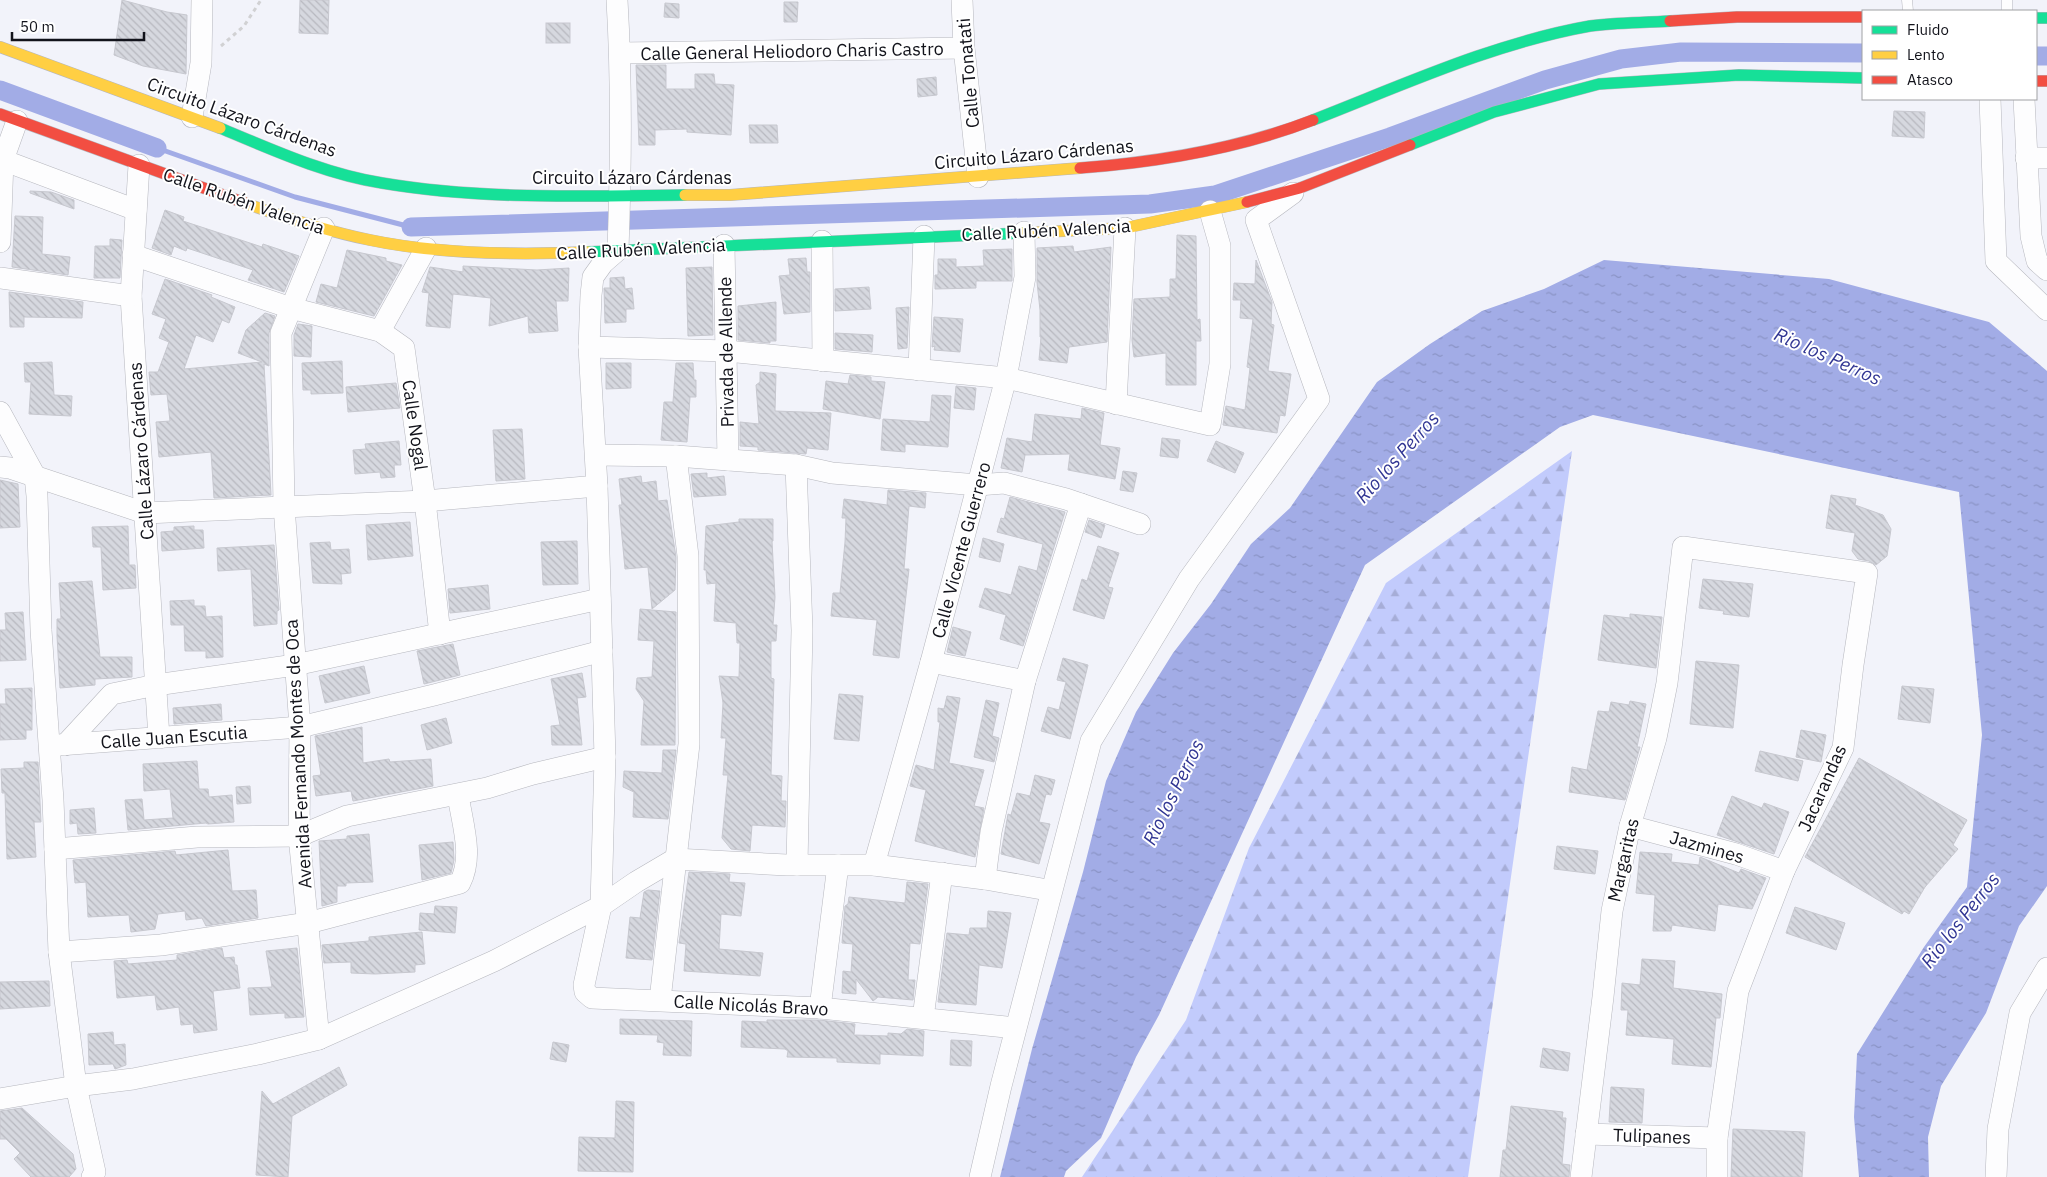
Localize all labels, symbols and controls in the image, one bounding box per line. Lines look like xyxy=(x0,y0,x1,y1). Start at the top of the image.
scale bar xyxy=(12,10,145,42)
legend xyxy=(1862,10,2037,100)
text: 50 m xyxy=(20,17,55,36)
street label: Calle Tonatati xyxy=(952,17,984,129)
text: Fluido xyxy=(1907,20,1949,39)
street label: Calle General Heliodoro Charis Castro xyxy=(640,37,944,65)
text: Lento xyxy=(1907,45,1945,64)
text: Atasco xyxy=(1907,70,1953,89)
street label: Circuito Lázaro Cárdenas xyxy=(144,72,340,162)
street label: Circuito Lázaro Cárdenas xyxy=(933,134,1135,174)
street label: Calle Rubén Valencia xyxy=(160,163,328,240)
street label: Circuito Lázaro Cárdenas xyxy=(532,166,732,189)
street label: Calle Rubén Valencia xyxy=(961,214,1132,246)
street label: Calle Rubén Valencia xyxy=(556,233,727,265)
street label: Privada de Allende xyxy=(713,276,739,428)
water label: Rio los Perros xyxy=(1771,322,1885,390)
street label: Calle Lázaro Cárdenas xyxy=(123,361,159,541)
street label: Calle Nogal xyxy=(397,378,433,472)
water label: Rio los Perros xyxy=(1350,406,1444,508)
street label: Calle Vicente Guerrero xyxy=(926,459,996,641)
street label: Avenida Fernando Montes de Oca xyxy=(279,618,317,889)
street label: Calle Juan Escutia xyxy=(100,720,249,754)
water label: Rio los Perros xyxy=(1137,735,1209,849)
street label: Jacarandas xyxy=(1793,741,1851,835)
street label: Margaritas xyxy=(1602,816,1644,904)
street label: Jazmines xyxy=(1667,825,1747,869)
water label: Rio los Perros xyxy=(1915,867,2005,972)
street label: Calle Nicolás Bravo xyxy=(673,989,829,1021)
street label: Tulipanes xyxy=(1613,1123,1691,1149)

